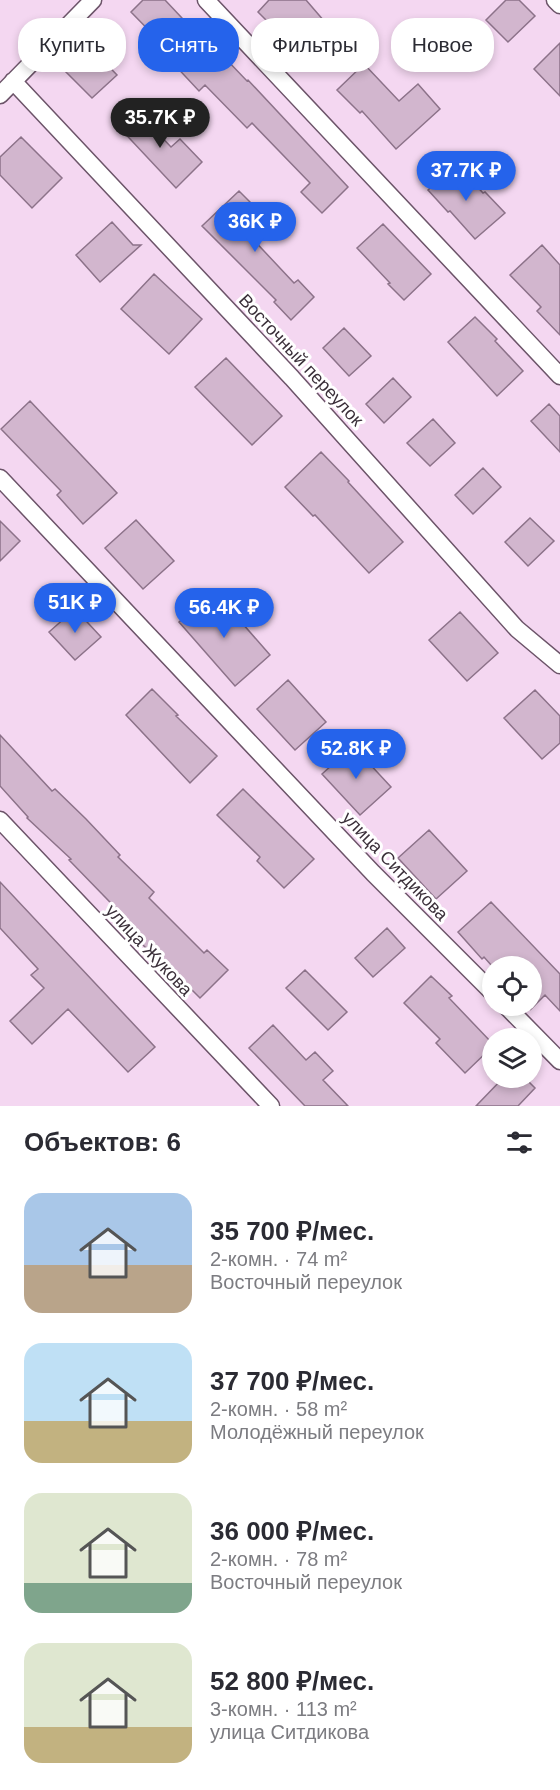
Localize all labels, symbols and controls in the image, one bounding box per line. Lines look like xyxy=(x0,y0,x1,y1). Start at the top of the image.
chip: Купить xyxy=(18,18,126,72)
chip: Снять xyxy=(138,18,239,72)
chip: Фильтры xyxy=(251,18,379,72)
chip: Новое xyxy=(391,18,494,72)
pin: 35.7K ₽ xyxy=(105,98,215,149)
text: 35.7K ₽ xyxy=(125,106,195,128)
pin: 37.7K ₽ xyxy=(411,151,521,202)
text: 37.7K ₽ xyxy=(431,159,501,181)
pin: 36K ₽ xyxy=(213,202,297,253)
text: 36K ₽ xyxy=(228,210,282,232)
street label: Восточный переулок xyxy=(235,290,367,430)
pin: 51K ₽ xyxy=(33,583,117,634)
pin: 56.4K ₽ xyxy=(169,588,279,639)
text: 51K ₽ xyxy=(48,591,102,613)
text: 56.4K ₽ xyxy=(189,596,259,618)
pin: 52.8K ₽ xyxy=(301,729,411,780)
text: 52.8K ₽ xyxy=(321,737,391,759)
street label: улица Ситдикова xyxy=(338,808,453,925)
street label: улица Жукова xyxy=(102,900,197,1000)
map controls xyxy=(482,956,542,1088)
button: locate xyxy=(482,956,542,1016)
button: layers xyxy=(482,1028,542,1088)
icon: filters xyxy=(503,1126,536,1159)
text: Объектов: 6 xyxy=(24,1127,181,1157)
text: 35 700 ₽/мес. xyxy=(210,1216,374,1246)
icon: home xyxy=(72,1217,144,1289)
text: 2-комн. · 74 m² xyxy=(210,1248,347,1270)
text: Восточный переулок xyxy=(210,1271,402,1293)
text: 37 700 ₽/мес. xyxy=(210,1366,374,1396)
icon: home xyxy=(72,1367,144,1439)
text: 2-комн. · 58 m² xyxy=(210,1398,347,1420)
text: Молодёжный переулок xyxy=(210,1421,424,1443)
text: 36 000 ₽/мес. xyxy=(210,1516,374,1546)
icon: home xyxy=(72,1517,144,1589)
text: 2-комн. · 78 m² xyxy=(210,1548,347,1570)
text: Восточный переулок xyxy=(210,1571,402,1593)
text: 52 800 ₽/мес. xyxy=(210,1666,374,1696)
icon: home xyxy=(72,1667,144,1739)
text: 3-комн. · 113 m² xyxy=(210,1698,357,1720)
text: улица Ситдикова xyxy=(210,1721,369,1743)

